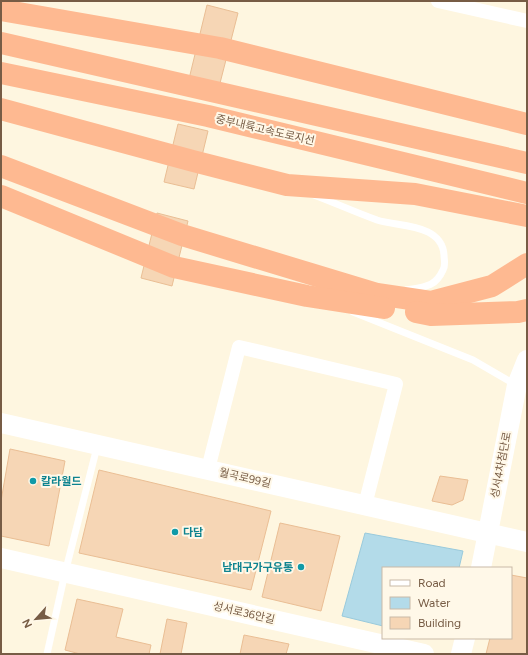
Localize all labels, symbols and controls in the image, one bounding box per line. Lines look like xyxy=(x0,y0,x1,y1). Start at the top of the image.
street label: 중부내륙고속도로지선 xyxy=(214,112,316,148)
street label: 성서4차첨단로 xyxy=(488,431,514,499)
street label: 월곡로99길 xyxy=(218,466,272,490)
place label: 칼라월드 xyxy=(41,475,81,488)
marker: 칼라월드 xyxy=(28,476,38,486)
place label: 다담 xyxy=(183,526,203,539)
marker: 다담 xyxy=(170,527,180,537)
place label: 남대구가구유통 xyxy=(222,561,293,574)
marker: 남대구가구유통 xyxy=(296,562,306,572)
legend xyxy=(382,567,512,639)
text: Road xyxy=(418,576,446,590)
text: Water xyxy=(418,596,450,610)
north arrow xyxy=(16,599,56,639)
street label: 성서로36안길 xyxy=(212,600,276,626)
text: Building xyxy=(418,616,461,630)
text: N xyxy=(20,617,35,630)

